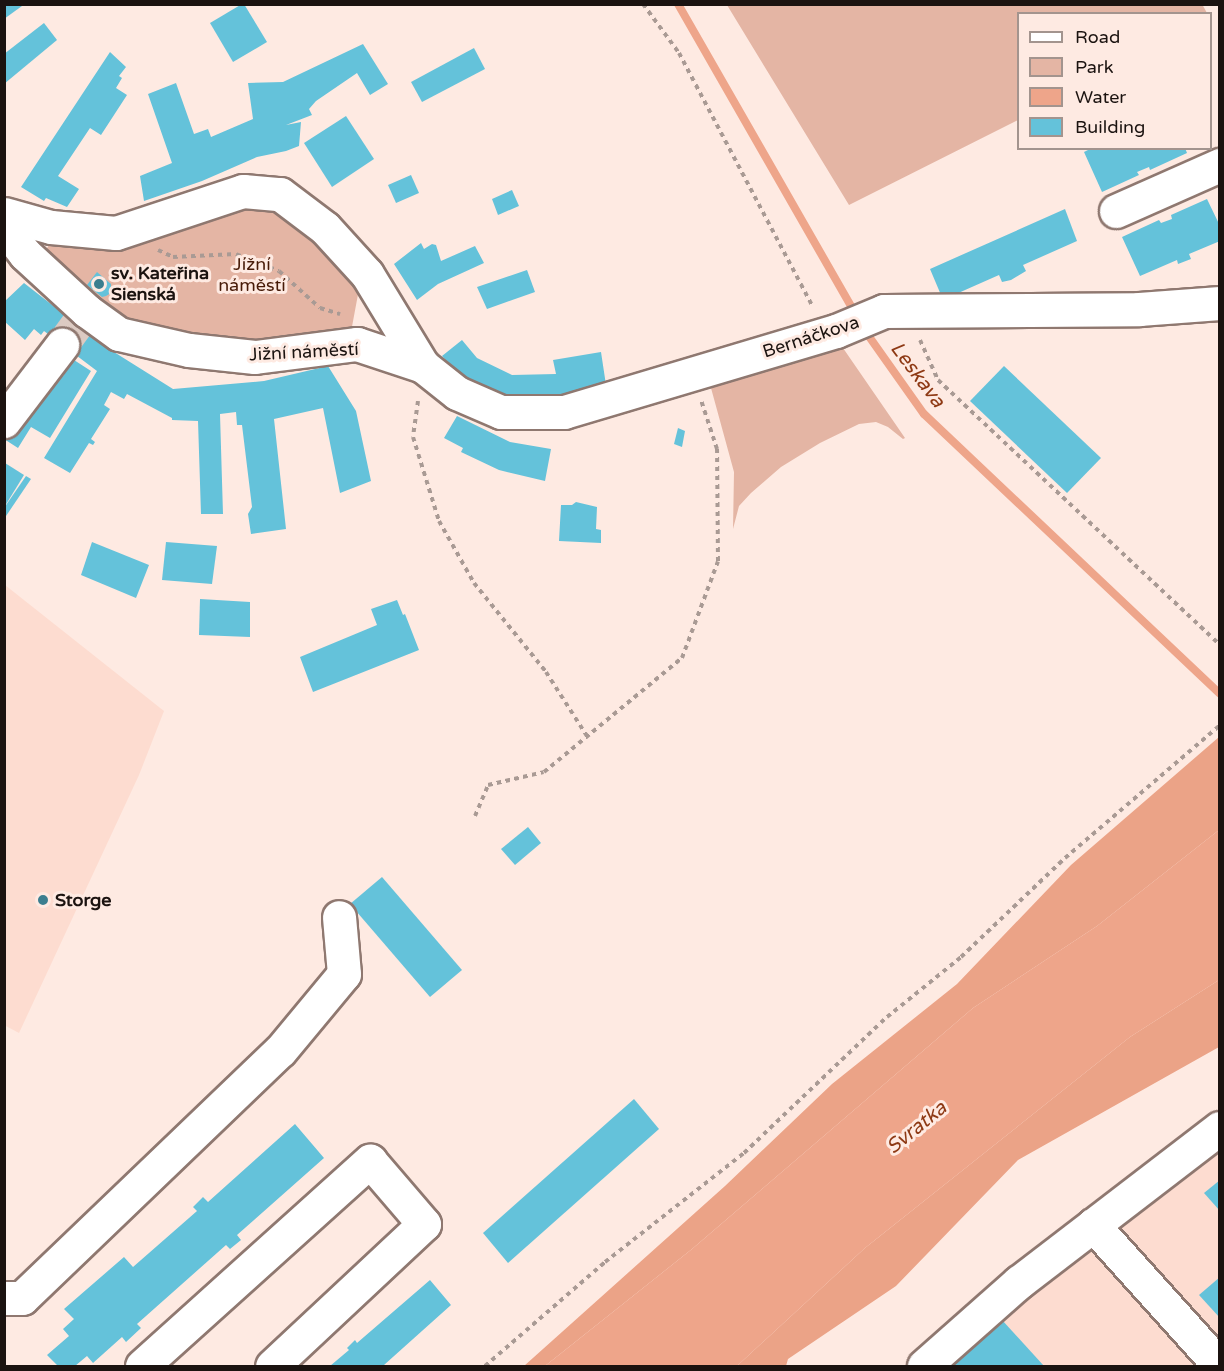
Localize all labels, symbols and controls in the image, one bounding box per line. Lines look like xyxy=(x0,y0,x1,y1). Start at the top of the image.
legend xyxy=(1017,12,1212,150)
text: Road xyxy=(1075,26,1120,48)
text: Park xyxy=(1075,56,1113,78)
text: Water xyxy=(1075,86,1126,108)
text: Building xyxy=(1075,116,1145,138)
park label: Jížní náměstí xyxy=(218,254,286,296)
place label: sv. Kateřina Sienská xyxy=(111,263,209,306)
marker: sv. Kateřina Sienská xyxy=(92,277,106,291)
street label: Bernáčkova xyxy=(760,311,862,363)
water label: Leskava xyxy=(885,337,949,413)
street label: Jižní náměstí xyxy=(249,338,359,366)
place label: Storge xyxy=(55,889,112,911)
marker: Storge xyxy=(36,893,50,907)
water label: Svratka xyxy=(882,1096,952,1160)

